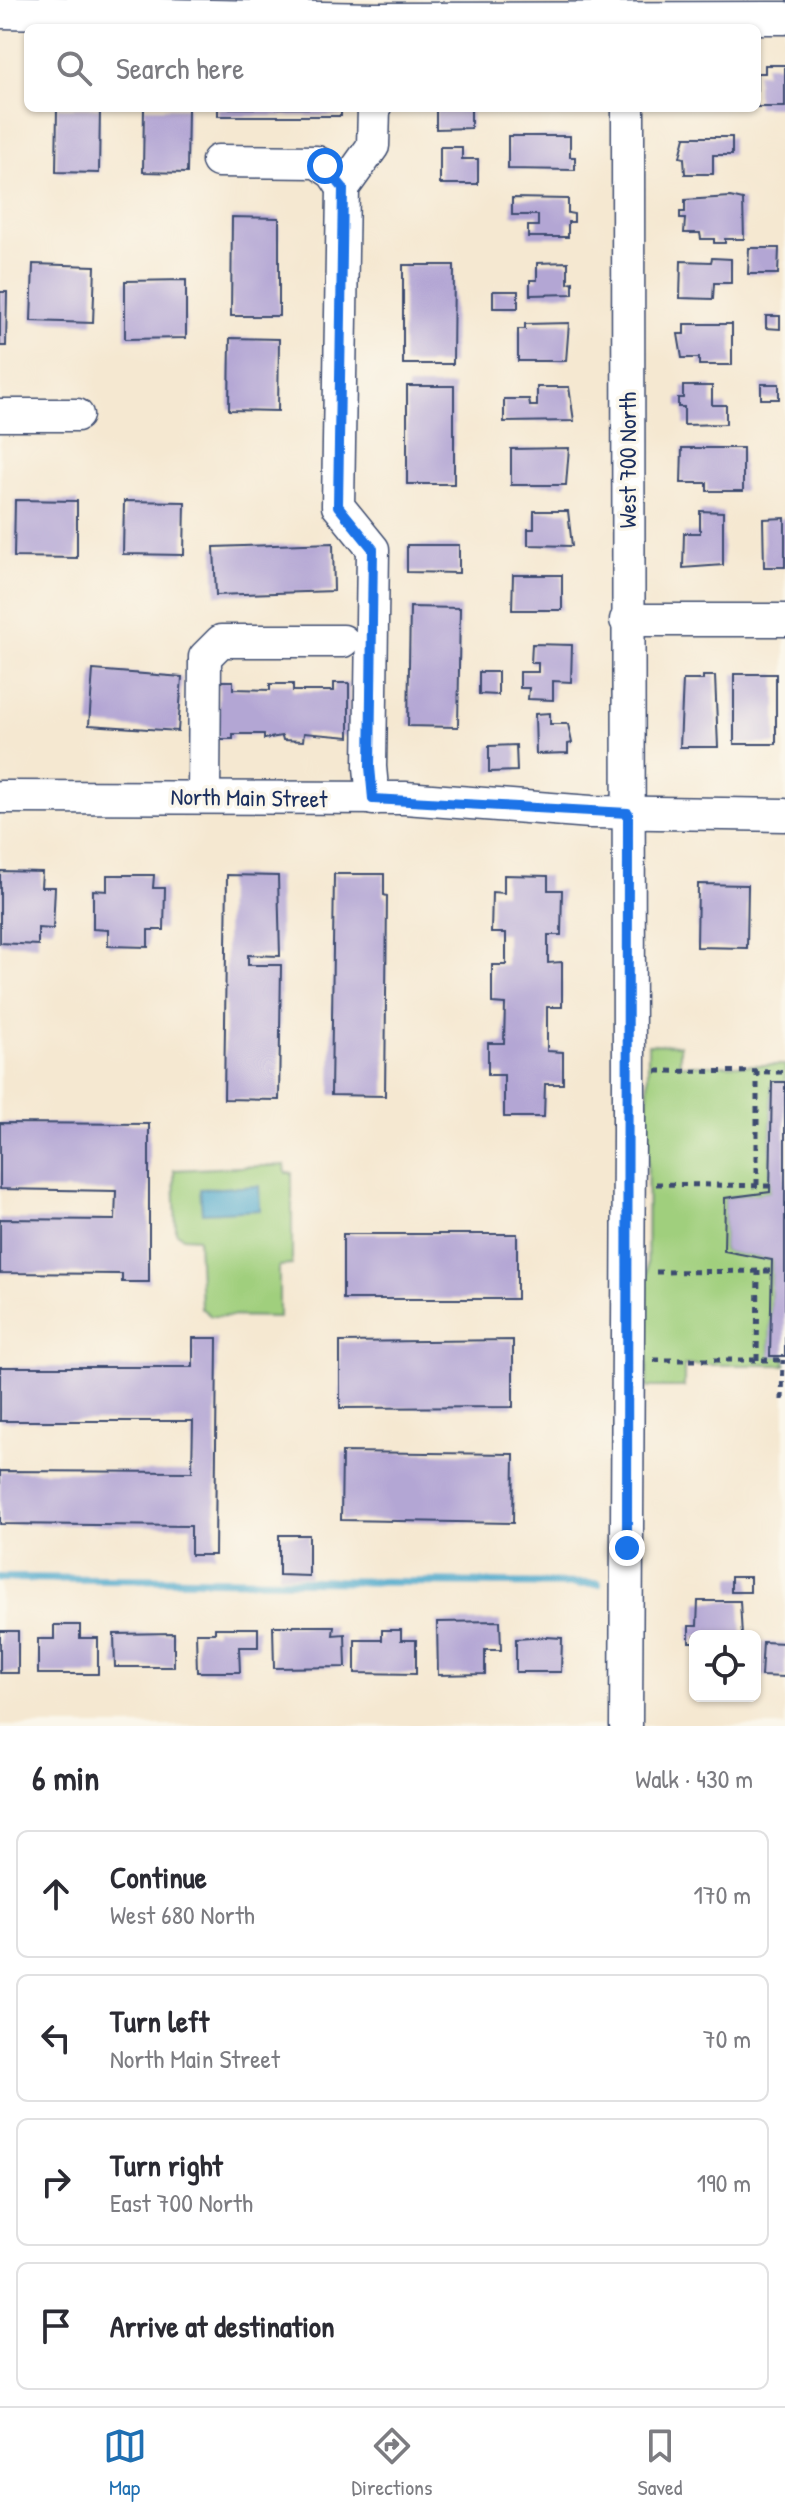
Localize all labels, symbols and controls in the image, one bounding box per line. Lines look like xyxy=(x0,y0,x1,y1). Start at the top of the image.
search box xyxy=(24,24,761,112)
icon: search xyxy=(52,46,96,90)
text: Search here xyxy=(116,48,244,88)
route start xyxy=(307,148,343,184)
street label: West 700 North xyxy=(611,392,643,528)
street label: North Main Street xyxy=(170,780,328,814)
route end xyxy=(609,1530,645,1566)
map controls xyxy=(689,1630,761,1702)
button: locate xyxy=(689,1630,761,1702)
text: 6 min xyxy=(32,1755,100,1801)
text: Walk · 430 m xyxy=(635,1761,753,1796)
text: Continue xyxy=(110,1857,207,1897)
icon: ahead xyxy=(34,1872,78,1916)
text: 170 m xyxy=(693,1877,751,1912)
text: West 680 North xyxy=(110,1897,255,1932)
text: Turn left xyxy=(110,2001,209,2041)
icon: left xyxy=(34,2016,78,2060)
text: 70 m xyxy=(703,2021,751,2056)
text: North Main Street xyxy=(110,2041,280,2076)
text: Turn right xyxy=(110,2145,223,2185)
icon: right xyxy=(34,2160,78,2204)
text: 190 m xyxy=(697,2165,751,2200)
text: East 700 North xyxy=(110,2185,253,2220)
icon: arrive xyxy=(34,2304,78,2348)
text: Arrive at destination xyxy=(110,2306,335,2346)
tab: Map xyxy=(103,2424,147,2502)
tab: Directions xyxy=(352,2424,433,2502)
tab: Saved xyxy=(638,2424,682,2502)

